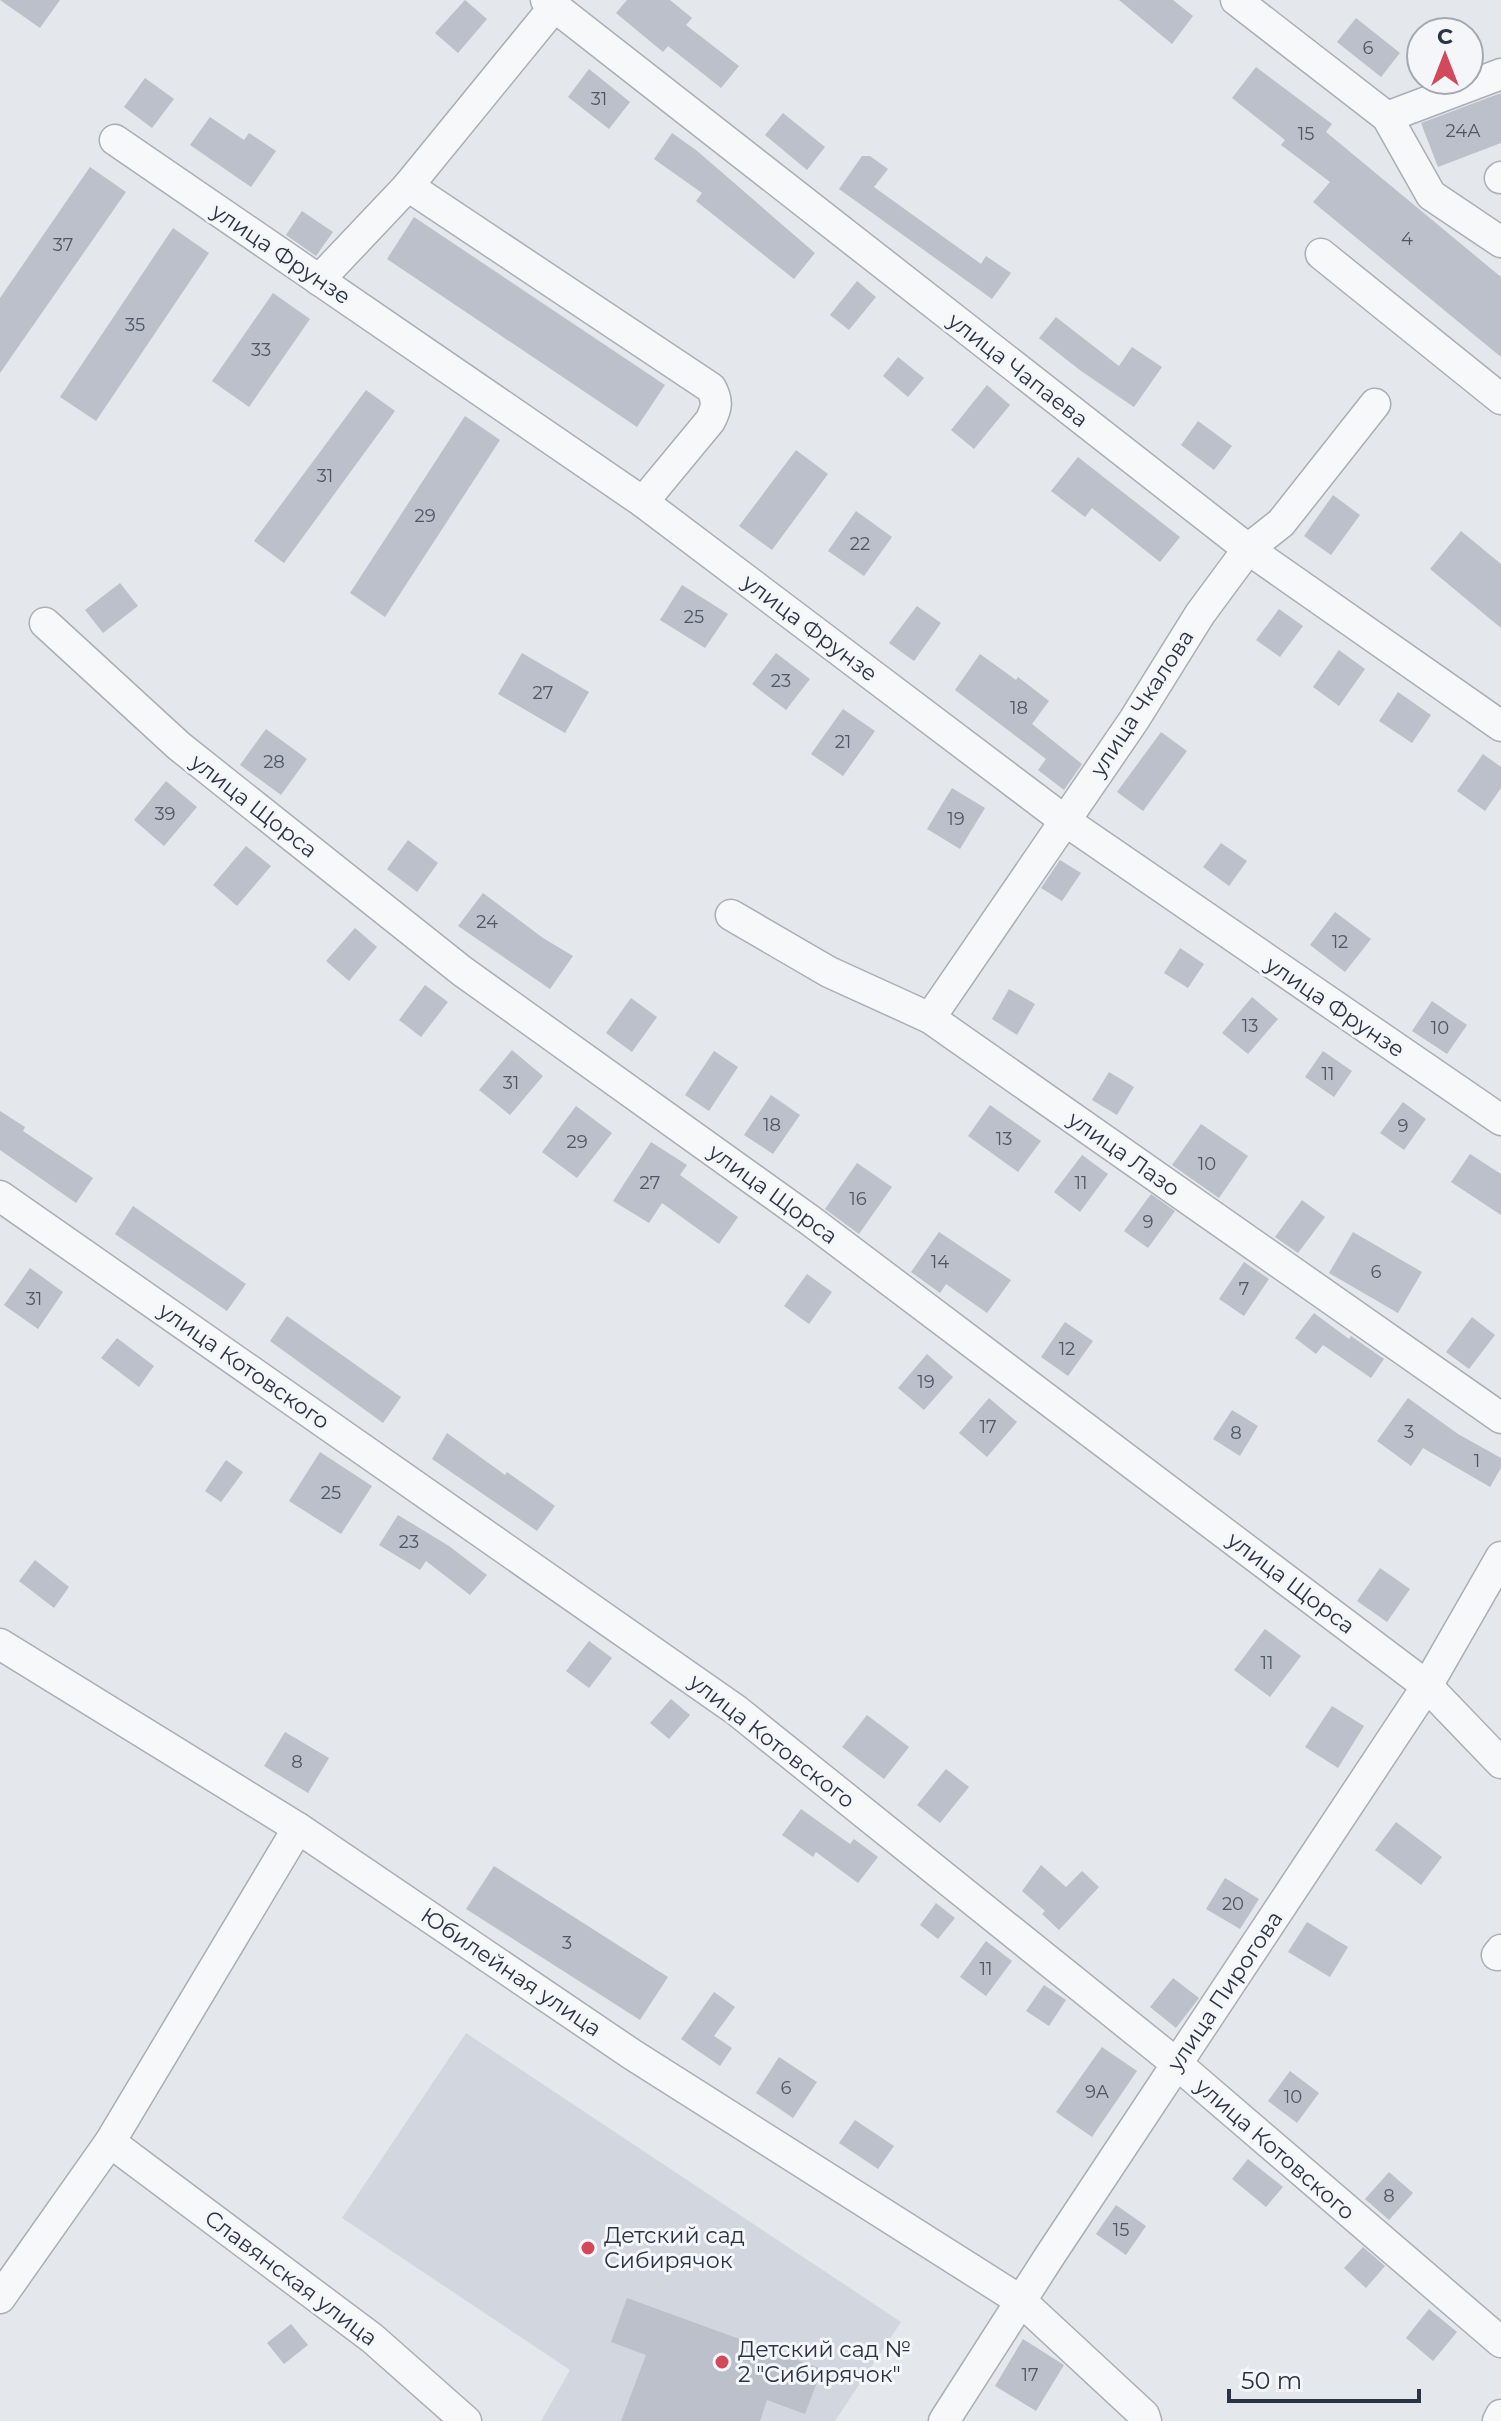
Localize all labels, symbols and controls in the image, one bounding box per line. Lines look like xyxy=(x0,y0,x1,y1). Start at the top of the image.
north arrow xyxy=(1405,16,1485,96)
text: С xyxy=(1437,23,1453,50)
house number: 6 xyxy=(1363,37,1374,59)
house number: 31 xyxy=(591,88,607,110)
house number: 24А xyxy=(1445,120,1481,142)
house number: 15 xyxy=(1298,123,1314,145)
street label: улица Фрунзе xyxy=(206,197,356,310)
house number: 4 xyxy=(1401,228,1413,250)
house number: 37 xyxy=(53,234,73,256)
street label: улица Чапаева xyxy=(942,306,1093,433)
house number: 35 xyxy=(125,314,145,336)
house number: 33 xyxy=(251,339,271,361)
house number: 31 xyxy=(317,465,333,487)
house number: 29 xyxy=(414,505,436,527)
house number: 22 xyxy=(850,533,870,555)
street label: улица Фрунзе xyxy=(736,568,883,687)
house number: 25 xyxy=(684,606,704,628)
street label: улица Чкалова xyxy=(1084,624,1200,782)
house number: 23 xyxy=(771,670,791,692)
house number: 27 xyxy=(533,682,553,704)
house number: 18 xyxy=(1010,697,1028,719)
house number: 21 xyxy=(835,731,851,753)
street label: улица Щорса xyxy=(185,748,323,864)
house number: 28 xyxy=(263,751,285,773)
house number: 39 xyxy=(154,803,176,825)
house number: 19 xyxy=(947,808,965,830)
house number: 24 xyxy=(476,911,498,933)
house number: 12 xyxy=(1332,931,1348,953)
street label: улица Фрунзе xyxy=(1260,950,1410,1063)
house number: 13 xyxy=(1242,1015,1258,1037)
house number: 10 xyxy=(1431,1017,1449,1039)
house number: 11 xyxy=(1322,1063,1335,1085)
house number: 31 xyxy=(503,1072,519,1094)
street label: улица Лазо xyxy=(1062,1105,1185,1202)
house number: 18 xyxy=(763,1114,781,1136)
house number: 9 xyxy=(1398,1115,1409,1137)
house number: 13 xyxy=(996,1128,1012,1150)
house number: 29 xyxy=(566,1131,588,1153)
street label: улица Щорса xyxy=(702,1138,843,1250)
house number: 10 xyxy=(1198,1153,1216,1175)
house number: 27 xyxy=(640,1172,660,1194)
house number: 11 xyxy=(1075,1172,1088,1194)
house number: 16 xyxy=(849,1188,867,1210)
house number: 9 xyxy=(1143,1211,1154,1233)
house number: 14 xyxy=(931,1251,949,1273)
house number: 6 xyxy=(1371,1261,1382,1283)
house number: 7 xyxy=(1239,1278,1249,1300)
house number: 31 xyxy=(26,1288,42,1310)
street label: улица Котовского xyxy=(152,1296,335,1435)
house number: 12 xyxy=(1059,1338,1075,1360)
house number: 19 xyxy=(917,1371,935,1393)
house number: 17 xyxy=(979,1416,997,1438)
house number: 3 xyxy=(1404,1421,1414,1443)
house number: 8 xyxy=(1230,1422,1242,1444)
house number: 1 xyxy=(1474,1450,1480,1472)
house number: 25 xyxy=(321,1482,341,1504)
street label: улица Щорса xyxy=(1221,1526,1360,1640)
house number: 23 xyxy=(399,1531,419,1553)
house number: 11 xyxy=(1261,1652,1274,1674)
street label: улица Котовского xyxy=(683,1667,860,1814)
house number: 8 xyxy=(291,1751,303,1773)
house number: 20 xyxy=(1222,1893,1244,1915)
street label: Юбилейная улица xyxy=(416,1902,606,2042)
street label: улица Пирогова xyxy=(1161,1906,1288,2077)
house number: 3 xyxy=(562,1932,572,1954)
house number: 11 xyxy=(980,1958,993,1980)
street label: улица Котовского xyxy=(1189,2072,1360,2226)
house number: 6 xyxy=(781,2077,792,2099)
house number: 9А xyxy=(1085,2081,1110,2103)
house number: 10 xyxy=(1284,2086,1302,2108)
house number: 8 xyxy=(1383,2185,1395,2207)
street label: Славянская улица xyxy=(199,2204,383,2352)
house number: 15 xyxy=(1113,2219,1129,2241)
place label: Детский сад Сибирячок xyxy=(604,2222,745,2274)
marker: Детский сад Сибирячок xyxy=(579,2239,597,2257)
place label: Детский сад № 2 "Сибирячок" xyxy=(738,2336,911,2388)
marker: Детский сад № 2 "Сибирячок" xyxy=(713,2353,731,2371)
scale bar xyxy=(1229,2353,1419,2403)
house number: 17 xyxy=(1021,2364,1039,2386)
text: 50 m xyxy=(1241,2366,1302,2395)

